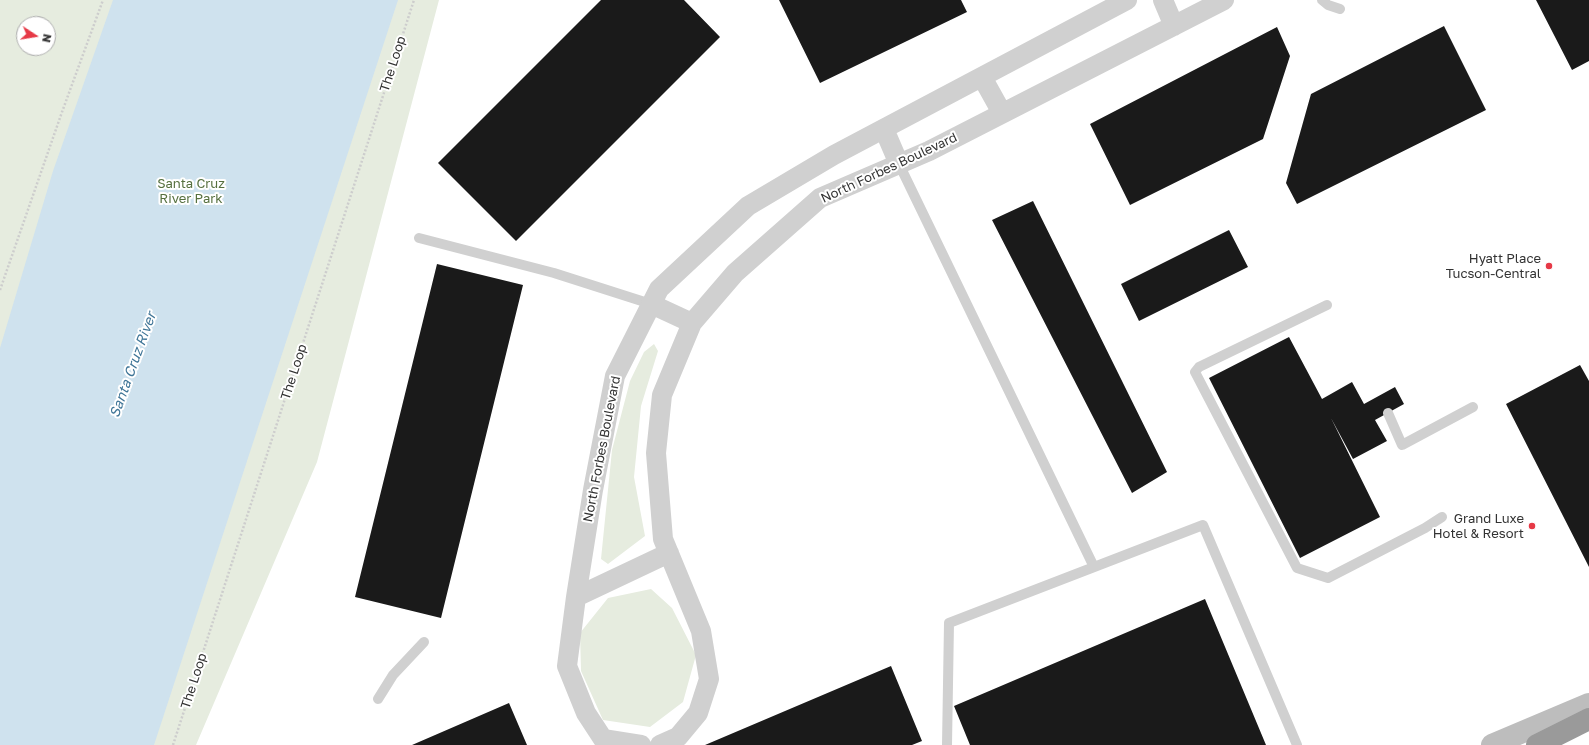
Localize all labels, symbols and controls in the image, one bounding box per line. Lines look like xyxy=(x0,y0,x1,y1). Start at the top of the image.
north arrow xyxy=(16,16,56,56)
text: N xyxy=(40,33,54,44)
street label: The Loop xyxy=(377,34,409,94)
street label: North Forbes Boulevard xyxy=(818,130,960,206)
park label: Santa Cruz River Park xyxy=(157,176,225,207)
place label: Hyatt Place Tucson-Central xyxy=(1446,251,1541,282)
marker: Hyatt Place Tucson-Central xyxy=(1544,261,1554,271)
water label: Santa Cruz River xyxy=(106,310,160,420)
street label: The Loop xyxy=(278,342,310,402)
street label: North Forbes Boulevard xyxy=(580,375,624,523)
place label: Grand Luxe Hotel & Resort xyxy=(1433,511,1524,542)
marker: Grand Luxe Hotel & Resort xyxy=(1527,521,1537,531)
street label: The Loop xyxy=(178,651,210,711)

